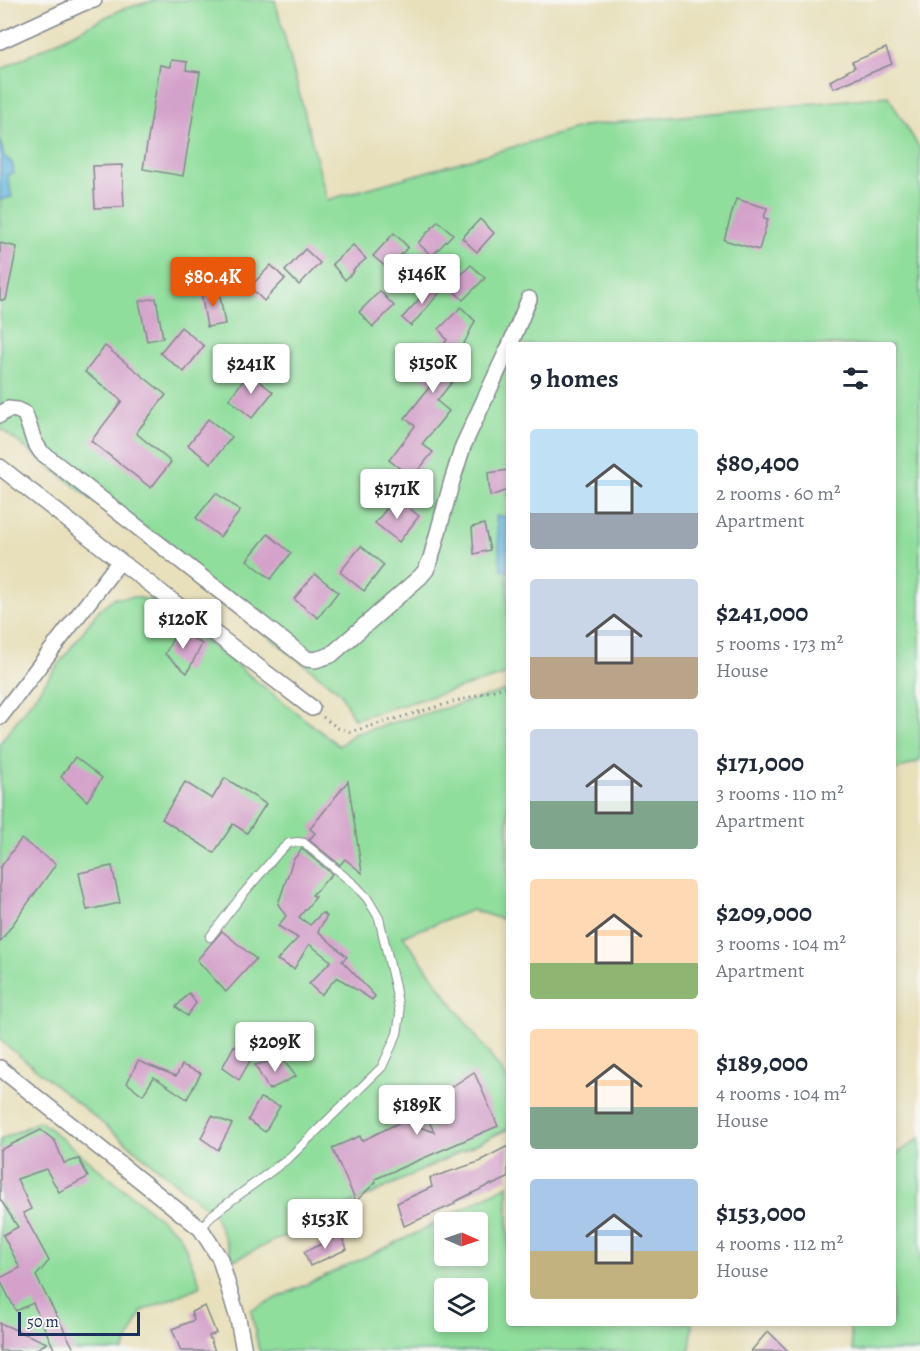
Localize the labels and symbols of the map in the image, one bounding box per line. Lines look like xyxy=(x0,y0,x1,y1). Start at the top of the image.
pin: $146K xyxy=(380,254,464,305)
pin: $80.4K xyxy=(164,257,262,308)
pin: $150K xyxy=(391,343,475,394)
pin: $241K xyxy=(209,344,293,395)
pin: $171K xyxy=(355,469,439,520)
pin: $120K xyxy=(141,599,225,650)
pin: $209K xyxy=(233,1022,317,1073)
pin: $189K xyxy=(375,1085,459,1136)
pin: $153K xyxy=(283,1199,367,1250)
north arrow xyxy=(434,1212,488,1266)
scale bar xyxy=(18,1309,140,1336)

